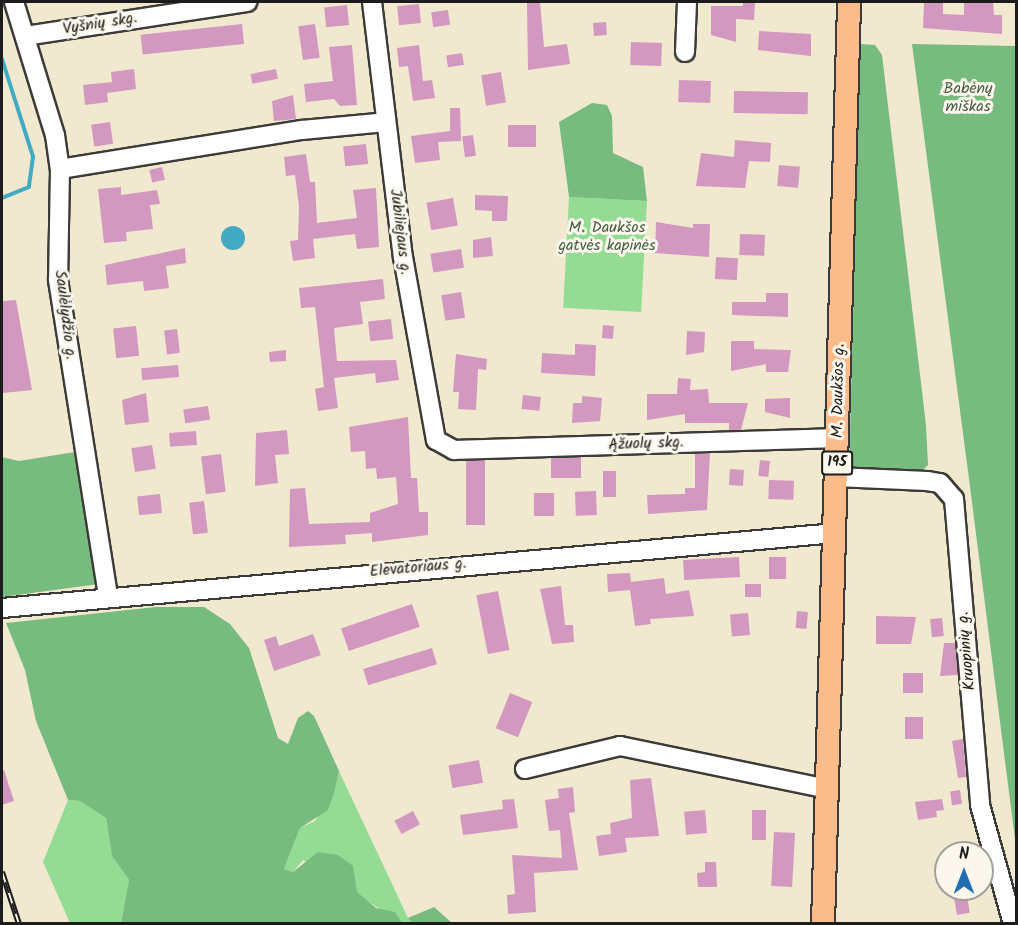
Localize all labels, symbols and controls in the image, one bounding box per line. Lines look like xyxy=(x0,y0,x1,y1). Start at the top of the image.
street label: Vyšnių skg. xyxy=(61,9,139,39)
park label: Babėnų miškas xyxy=(943,79,993,117)
street label: Jubiliejaus g. xyxy=(385,188,415,276)
park label: M. Daukšos gatvės kapinės xyxy=(558,218,656,256)
street label: Saulėlydžio g. xyxy=(50,269,80,361)
street label: M. Daukšos g. xyxy=(829,344,849,438)
street label: Ąžuolų skg. xyxy=(608,433,684,455)
road number: 195 xyxy=(820,451,854,475)
street label: Elevatoriaus g. xyxy=(369,554,467,582)
street label: Kruopinių g. xyxy=(954,611,980,691)
north arrow xyxy=(934,841,994,901)
text: N xyxy=(959,842,969,867)

